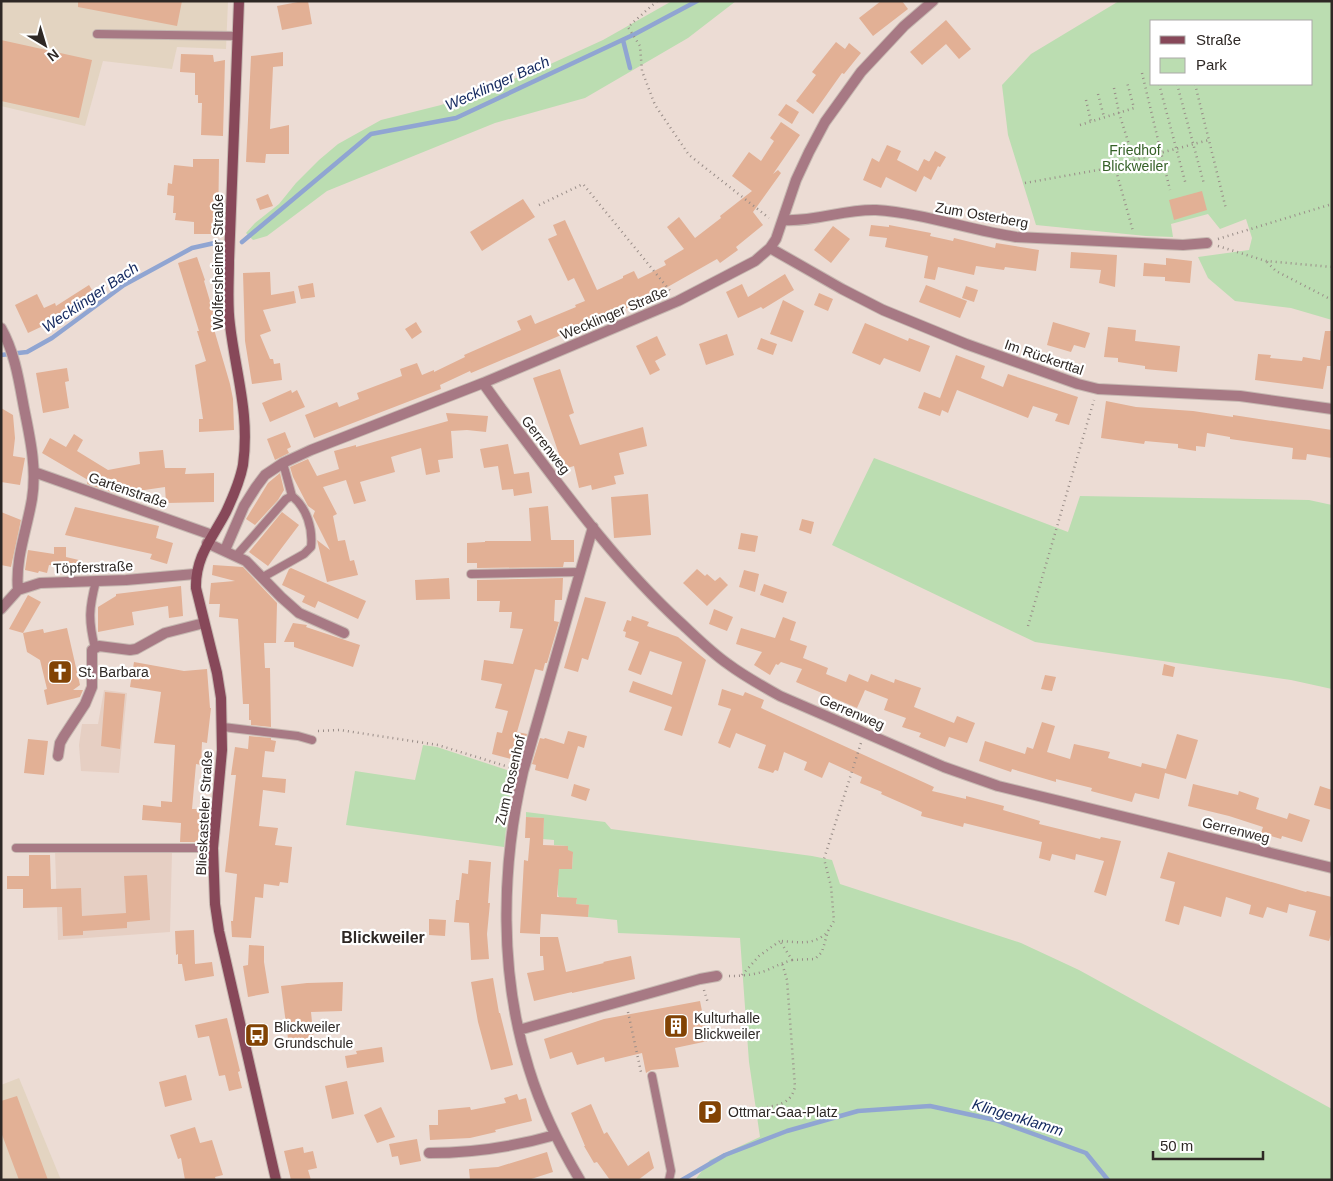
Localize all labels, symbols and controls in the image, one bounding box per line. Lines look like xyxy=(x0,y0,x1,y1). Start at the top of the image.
north arrow xyxy=(20,20,70,70)
legend xyxy=(1150,20,1313,85)
text: Straße xyxy=(1196,31,1241,48)
text: N xyxy=(44,46,62,65)
water label: Wecklinger Bach xyxy=(442,52,552,114)
text: Park xyxy=(1196,56,1227,73)
park label: Friedhof Blickweiler xyxy=(1102,142,1168,174)
street label: Wolfersheimer Straße xyxy=(210,194,226,330)
street label: Zum Osterberg xyxy=(934,199,1030,231)
water label: Wecklinger Bach xyxy=(39,259,141,335)
street label: Wecklinger Straße xyxy=(558,283,670,343)
street label: Im Rückerttal xyxy=(1002,336,1086,378)
street label: Gerrenweg xyxy=(518,413,574,477)
street label: Gartenstraße xyxy=(86,469,170,511)
street label: Töpferstraße xyxy=(53,558,134,576)
church icon: St. Barbara xyxy=(47,659,73,685)
place label: St. Barbara xyxy=(78,664,149,680)
street label: Gerrenweg xyxy=(817,691,887,733)
street label: Zum Rosenhof xyxy=(492,733,528,827)
street label: Blieskasteler Straße xyxy=(193,750,215,876)
street label: Gerrenweg xyxy=(1200,814,1272,846)
district label: Blickweiler xyxy=(341,929,425,946)
place label: Kulturhalle Blickweiler xyxy=(694,1010,760,1042)
building icon: Kulturhalle Blickweiler xyxy=(663,1013,689,1039)
place label: Blickweiler Grundschule xyxy=(274,1019,354,1051)
bus stop icon: Blickweiler Grundschule xyxy=(244,1022,270,1048)
water label: Klingenklamm xyxy=(970,1095,1066,1139)
parking icon: Ottmar-Gaa-Platz xyxy=(697,1099,723,1125)
place label: Ottmar-Gaa-Platz xyxy=(728,1104,838,1120)
scale bar xyxy=(1153,1128,1263,1160)
text: 50 m xyxy=(1160,1137,1193,1154)

